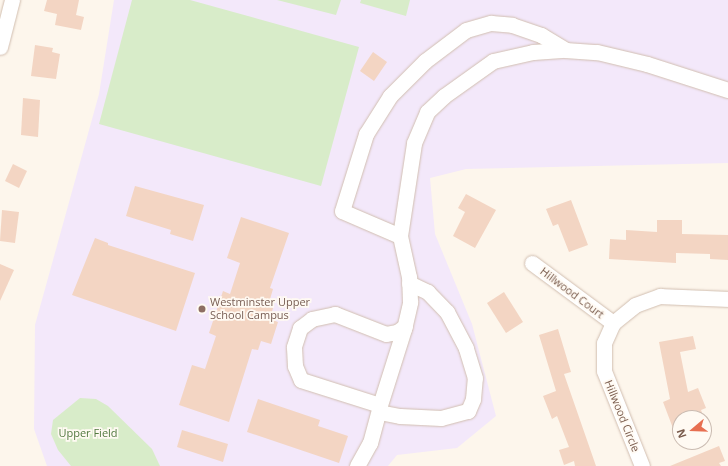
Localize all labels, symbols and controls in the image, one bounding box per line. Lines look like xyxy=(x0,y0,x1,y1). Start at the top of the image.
street label: Hillwood Court xyxy=(537,265,607,321)
place label: Westminster Upper School Campus xyxy=(210,296,310,322)
marker: Westminster Upper School Campus xyxy=(197,304,207,314)
street label: Hillwood Circle xyxy=(602,378,642,454)
north arrow xyxy=(672,410,712,450)
park label: Upper Field xyxy=(58,426,118,440)
text: N xyxy=(673,427,690,440)

